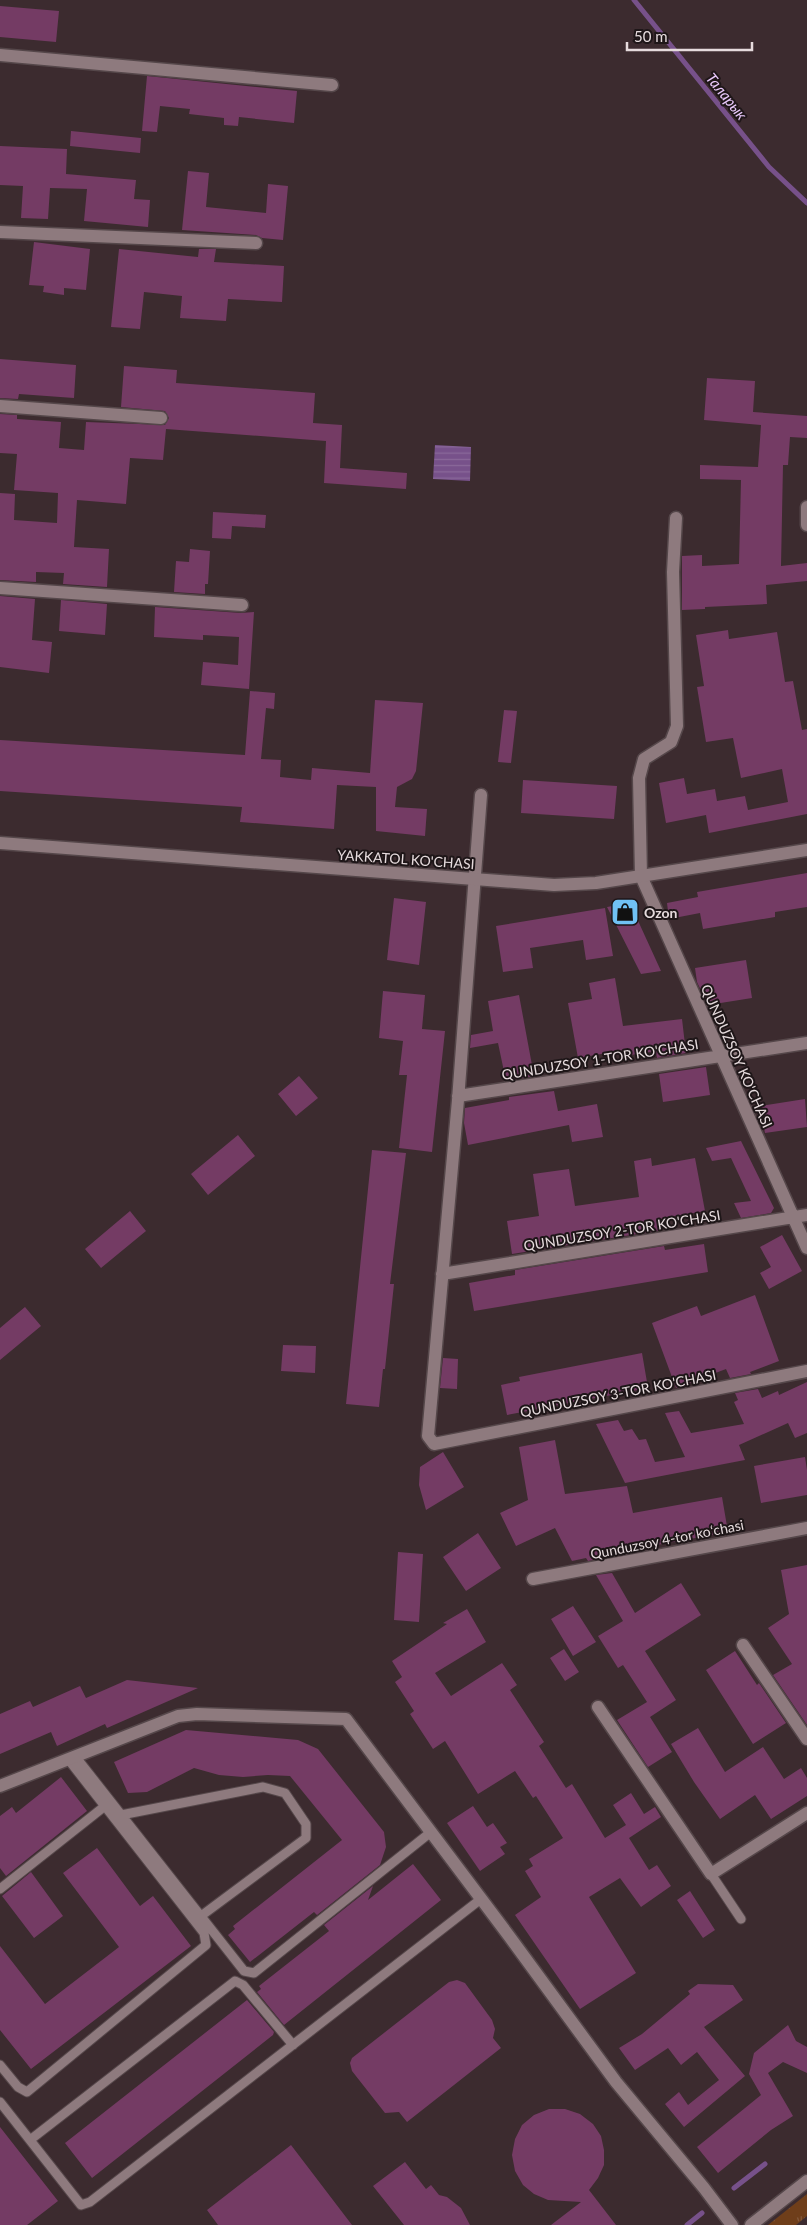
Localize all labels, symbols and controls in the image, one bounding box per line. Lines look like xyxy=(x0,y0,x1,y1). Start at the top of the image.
scale bar xyxy=(627,20,752,52)
text: 50 m xyxy=(634,27,668,45)
water label: Таларык xyxy=(703,69,752,124)
street label: YAKKATOL KO'CHASI xyxy=(337,846,475,872)
shop icon: Ozon xyxy=(610,897,640,927)
place label: Ozon xyxy=(644,904,678,921)
street label: QUNDUZSOY KO'CHASI xyxy=(698,982,776,1130)
street label: QUNDUZSOY 1-TOR KO'CHASI xyxy=(500,1035,700,1083)
street label: QUNDUZSOY 2-TOR KO'CHASI xyxy=(522,1206,722,1254)
street label: QUNDUZSOY 3-TOR KO'CHASI xyxy=(519,1366,717,1420)
street label: Qunduzsoy 4-tor koʻchasi xyxy=(589,1516,745,1562)

